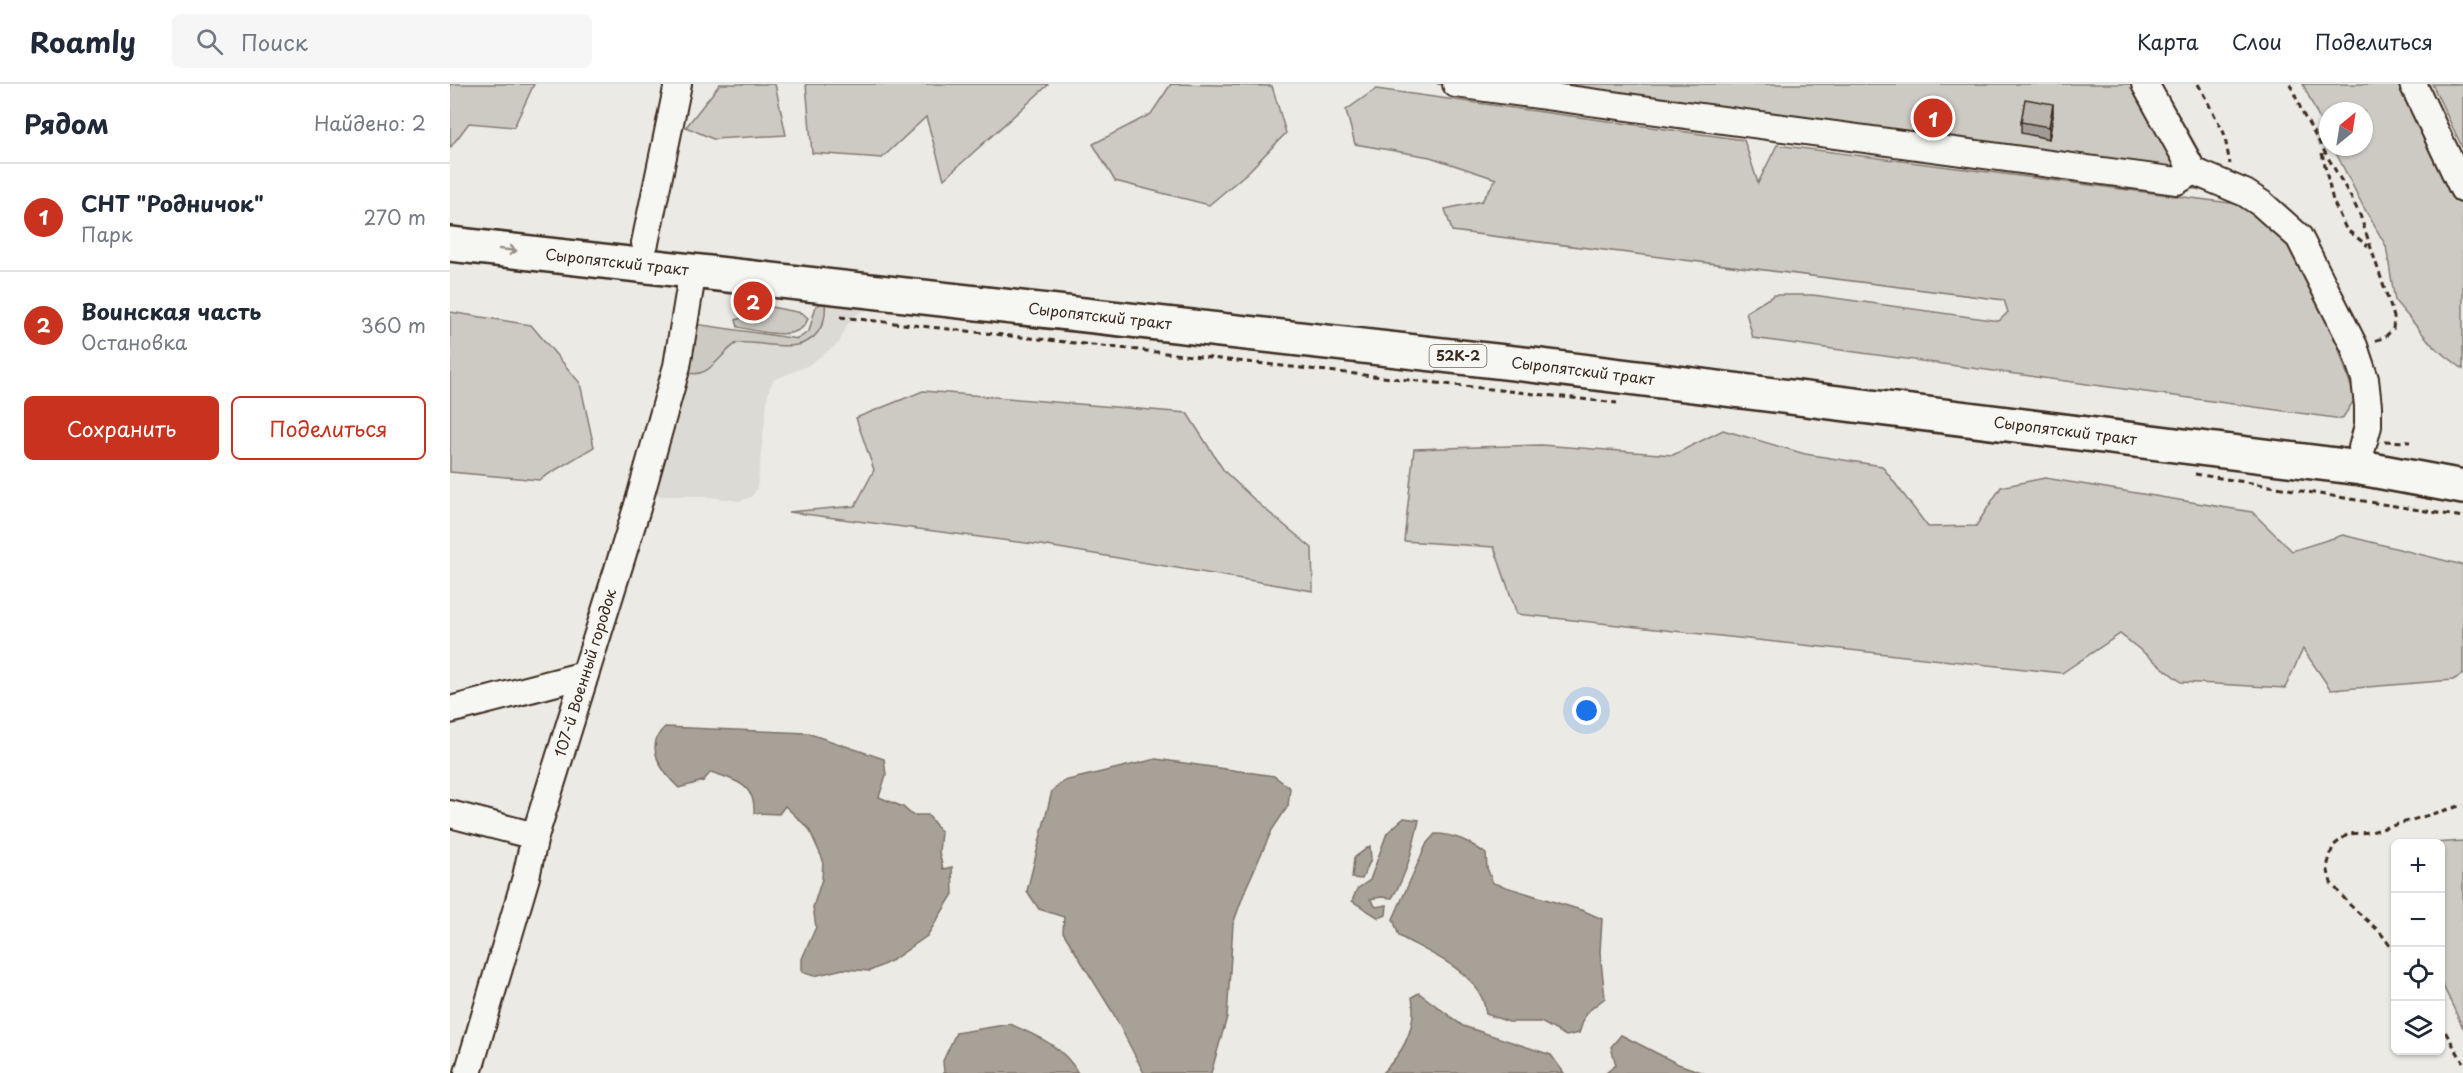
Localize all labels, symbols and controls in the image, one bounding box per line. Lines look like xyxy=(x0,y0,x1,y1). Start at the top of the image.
search box xyxy=(172,14,592,68)
text: Roamly xyxy=(30,20,136,63)
icon: search xyxy=(193,25,226,58)
text: Поиск xyxy=(241,25,308,58)
text: Карта xyxy=(2137,25,2199,57)
text: Слои xyxy=(2232,25,2282,57)
text: Поделиться xyxy=(2315,25,2433,57)
pin: 1 xyxy=(1914,96,1952,141)
north arrow xyxy=(2319,102,2373,156)
text: Рядом xyxy=(24,104,109,143)
text: Найдено: 2 xyxy=(314,108,426,138)
text: СНТ "Родничок" xyxy=(81,186,264,219)
text: 1 xyxy=(39,202,48,232)
text: 270 m xyxy=(363,202,426,232)
text: Парк xyxy=(81,219,133,249)
street label: Сыропятский тракт xyxy=(544,242,691,281)
one-way arrow xyxy=(498,245,518,256)
pin: 2 xyxy=(734,278,772,324)
text: Воинская часть xyxy=(81,294,261,327)
street label: Сыропятский тракт xyxy=(1027,296,1174,335)
text: 2 xyxy=(36,310,51,340)
text: 360 m xyxy=(360,310,426,340)
text: Остановка xyxy=(81,327,187,357)
road number: 52К-2 xyxy=(1430,345,1486,367)
street label: Сыропятский тракт xyxy=(1510,350,1657,390)
button: Сохранить xyxy=(24,396,219,460)
button: Поделиться xyxy=(231,396,426,460)
street label: Сыропятский тракт xyxy=(1992,409,2139,450)
street label: 107-й Военный городок xyxy=(547,585,621,760)
your location xyxy=(1572,696,1601,725)
map controls xyxy=(2391,839,2445,1055)
button: + xyxy=(2391,839,2445,893)
button: − xyxy=(2391,893,2445,947)
button: locate xyxy=(2391,947,2445,1001)
button: layers xyxy=(2391,1001,2445,1055)

